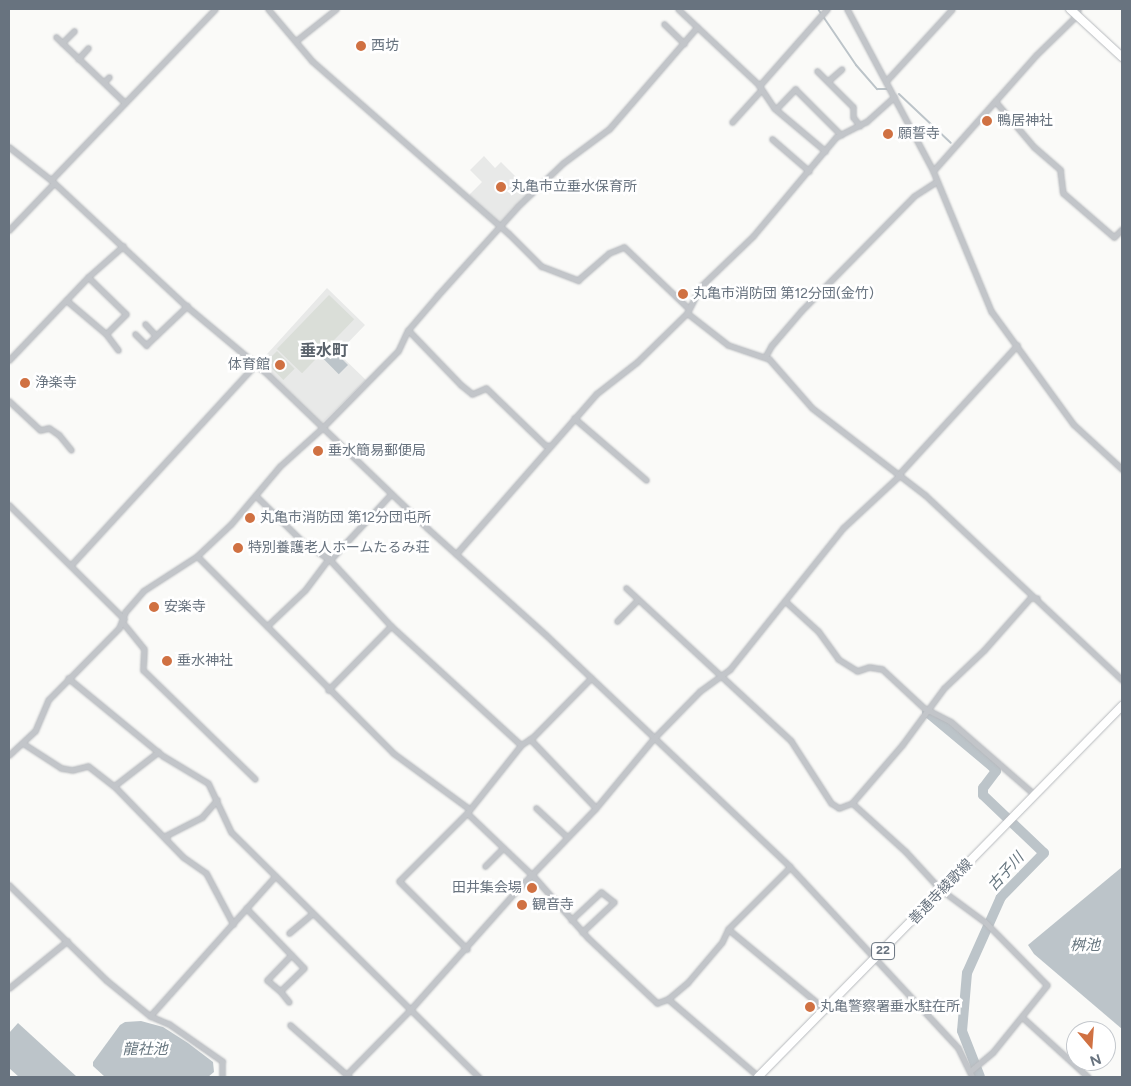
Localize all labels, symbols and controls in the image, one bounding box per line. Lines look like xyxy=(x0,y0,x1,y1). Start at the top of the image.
place label: 西坊 xyxy=(371,38,399,54)
marker: 西坊 xyxy=(355,40,367,52)
place label: 鴨居神社 xyxy=(997,113,1053,129)
marker: 鴨居神社 xyxy=(981,115,993,127)
place label: 願誓寺 xyxy=(898,126,940,142)
marker: 願誓寺 xyxy=(882,128,894,140)
place label: 丸亀市立垂水保育所 xyxy=(511,179,637,195)
marker: 丸亀市立垂水保育所 xyxy=(495,181,507,193)
place label: 丸亀市消防団 第12分団(金竹) xyxy=(693,286,874,302)
marker: 丸亀市消防団 第12分団(金竹) xyxy=(677,288,689,300)
district label: 垂水町 xyxy=(300,341,348,361)
place label: 体育館 xyxy=(228,357,270,373)
marker: 体育館 xyxy=(274,359,286,371)
place label: 浄楽寺 xyxy=(35,375,77,391)
marker: 浄楽寺 xyxy=(19,377,31,389)
place label: 垂水簡易郵便局 xyxy=(328,443,426,459)
marker: 垂水簡易郵便局 xyxy=(312,445,324,457)
place label: 丸亀市消防団 第12分団屯所 xyxy=(260,510,431,526)
marker: 丸亀市消防団 第12分団屯所 xyxy=(244,512,256,524)
place label: 特別養護老人ホームたるみ荘 xyxy=(248,540,430,556)
marker: 特別養護老人ホームたるみ荘 xyxy=(232,542,244,554)
place label: 安楽寺 xyxy=(164,599,206,615)
marker: 安楽寺 xyxy=(148,601,160,613)
place label: 垂水神社 xyxy=(177,653,233,669)
marker: 垂水神社 xyxy=(161,655,173,667)
water label: 古子川 xyxy=(984,849,1028,895)
street label: 善通寺綾歌線 xyxy=(906,856,976,928)
place label: 田井集会場 xyxy=(452,880,522,896)
marker: 田井集会場 xyxy=(526,882,538,894)
place label: 観音寺 xyxy=(532,897,574,913)
marker: 観音寺 xyxy=(516,899,528,911)
water label: 桝池 xyxy=(1070,937,1100,955)
road number: 22 xyxy=(870,941,896,960)
place label: 丸亀警察署垂水駐在所 xyxy=(820,999,960,1015)
marker: 丸亀警察署垂水駐在所 xyxy=(804,1001,816,1013)
north arrow xyxy=(1066,1021,1116,1071)
water label: 龍社池 xyxy=(123,1041,167,1059)
text: N xyxy=(1088,1050,1103,1070)

